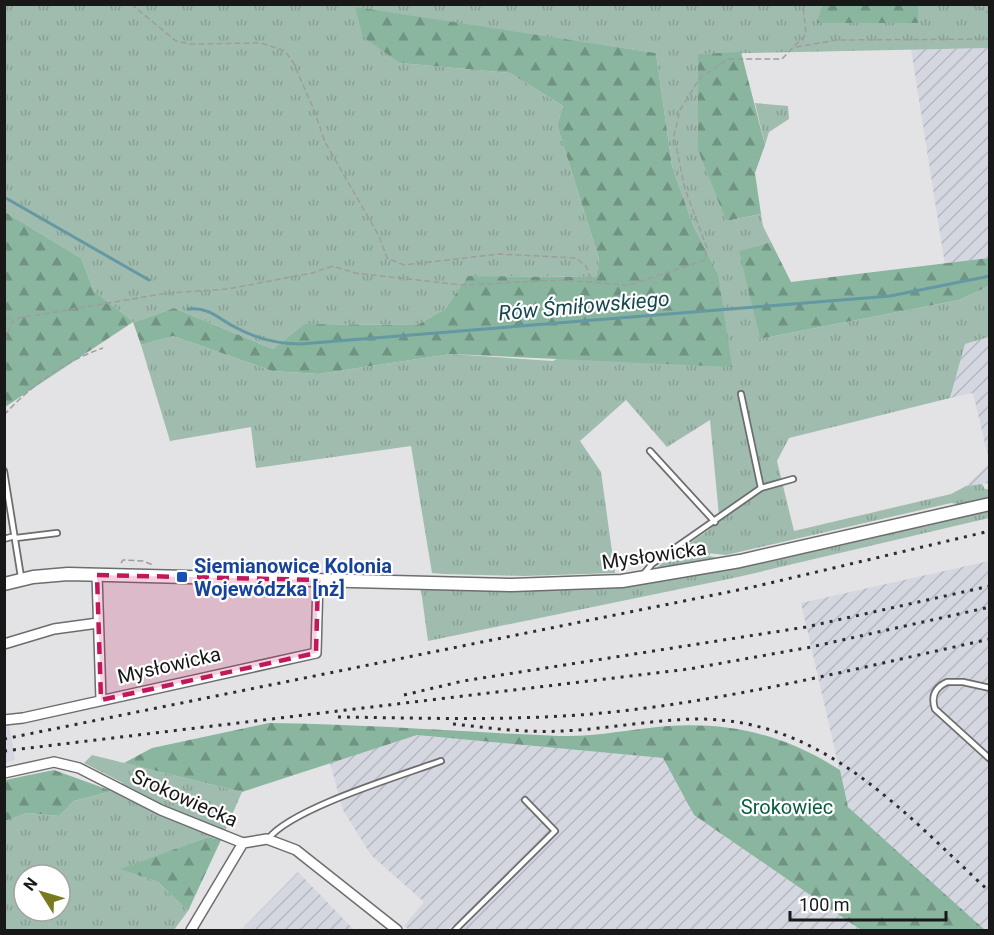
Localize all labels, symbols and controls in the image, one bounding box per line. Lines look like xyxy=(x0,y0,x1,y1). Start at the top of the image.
water label: Rów Śmiłowskiego xyxy=(497,287,671,325)
street label: Mysłowicka xyxy=(600,536,708,574)
place label: Siemianowice Kolonia Wojewódzka [nż] xyxy=(194,554,392,601)
marker: Siemianowice Kolonia Wojewódzka [nż] xyxy=(175,570,189,584)
street label: Mysłowicka xyxy=(115,641,223,689)
street label: Srokowiecka xyxy=(128,764,242,832)
park label: Srokowiec xyxy=(741,795,833,819)
north arrow xyxy=(12,863,72,923)
text: N xyxy=(19,874,41,895)
scale bar xyxy=(790,884,946,922)
text: 100 m xyxy=(799,894,850,915)

